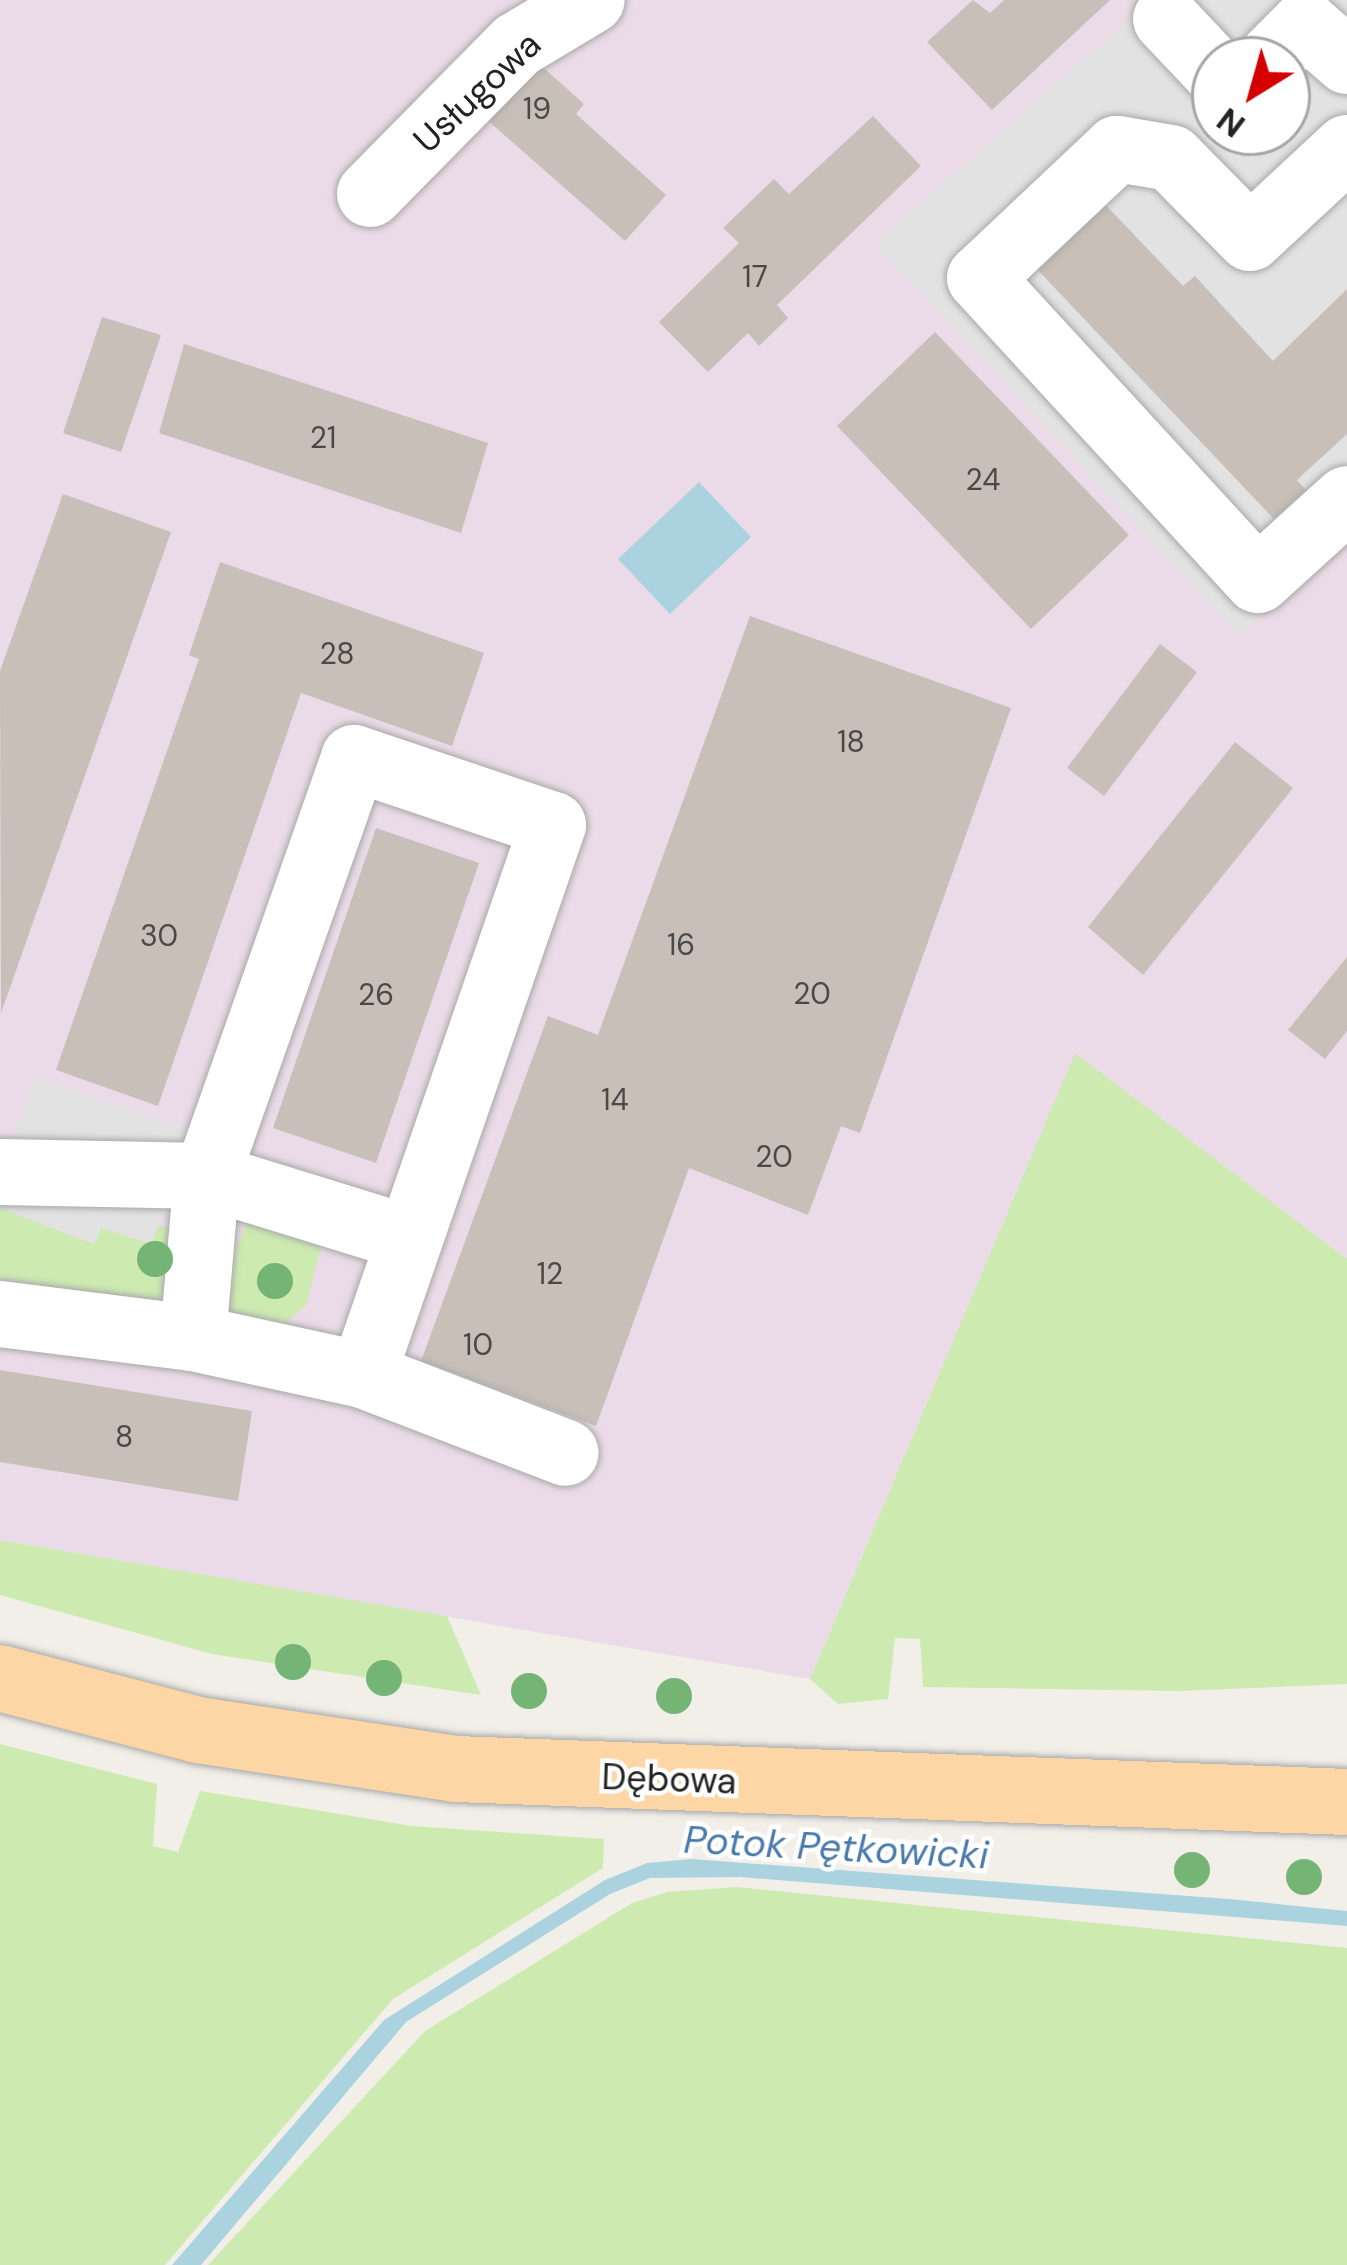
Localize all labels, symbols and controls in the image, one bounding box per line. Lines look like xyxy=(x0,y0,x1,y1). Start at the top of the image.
street label: Usługowa xyxy=(405,22,549,162)
north arrow xyxy=(1191,36,1311,156)
house number: 19 xyxy=(523,91,551,127)
text: N xyxy=(1208,98,1253,147)
house number: 17 xyxy=(742,259,768,295)
house number: 21 xyxy=(310,420,336,456)
house number: 24 xyxy=(966,462,1000,498)
house number: 28 xyxy=(319,636,355,672)
house number: 18 xyxy=(837,724,865,760)
house number: 30 xyxy=(140,918,178,954)
house number: 16 xyxy=(667,927,695,963)
house number: 20 xyxy=(793,976,831,1012)
house number: 26 xyxy=(358,977,394,1013)
house number: 14 xyxy=(601,1082,629,1118)
house number: 20 xyxy=(755,1139,793,1175)
house number: 12 xyxy=(537,1256,563,1292)
house number: 10 xyxy=(463,1327,493,1363)
house number: 8 xyxy=(115,1419,133,1455)
street label: Dębowa xyxy=(601,1755,737,1803)
water label: Potok Pętkowicki xyxy=(682,1817,990,1879)

